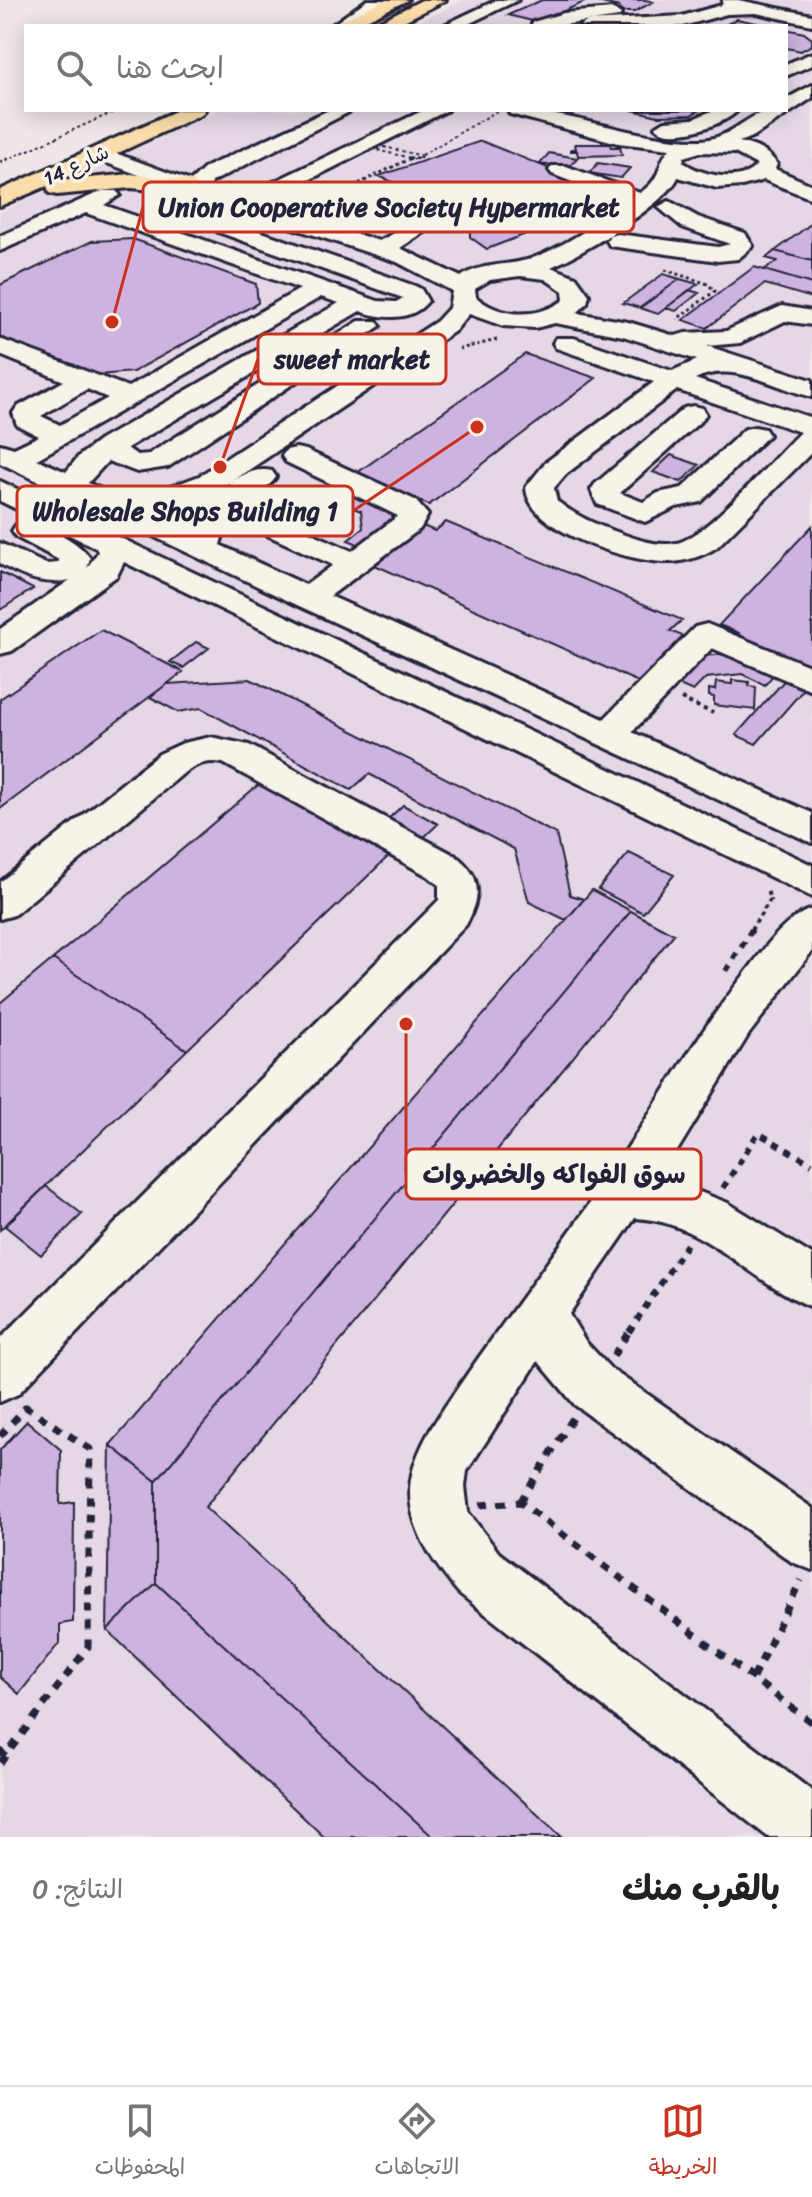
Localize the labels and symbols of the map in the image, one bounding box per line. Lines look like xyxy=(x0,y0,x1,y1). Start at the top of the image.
street label: شارع 14 xyxy=(37,135,115,196)
callout: Union Cooperative Society Hypermarket xyxy=(143,182,634,232)
text: Union Cooperative Society Hypermarket xyxy=(158,184,620,230)
callout: sweet market xyxy=(258,334,446,384)
text: sweet market xyxy=(273,336,431,382)
callout: Wholesale Shops Building 1 xyxy=(17,486,353,536)
text: Wholesale Shops Building 1 xyxy=(32,488,338,534)
callout: سوق الفواكه والخضروات xyxy=(406,1149,701,1199)
text: سوق الفواكه والخضروات xyxy=(422,1151,686,1197)

